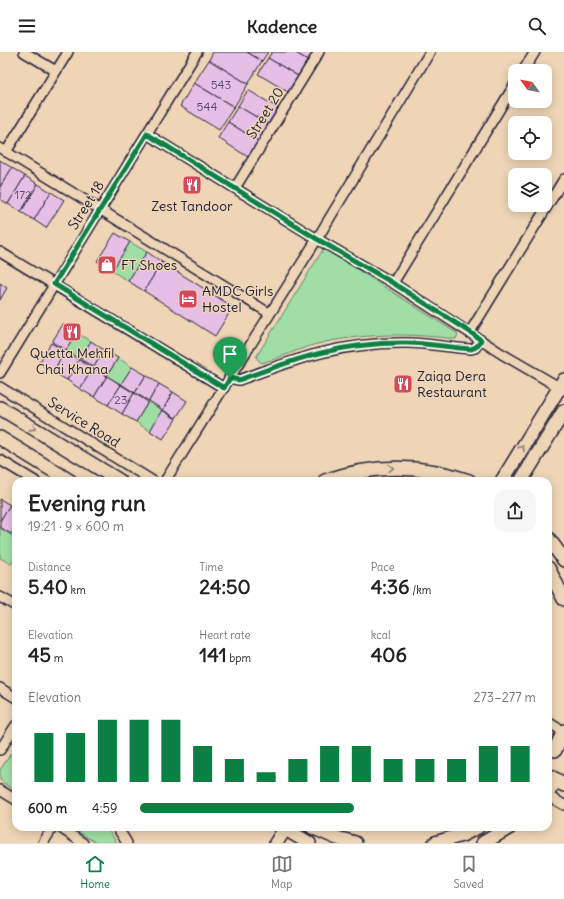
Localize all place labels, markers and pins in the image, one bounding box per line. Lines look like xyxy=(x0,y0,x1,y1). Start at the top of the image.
restaurant icon: Zest Tandoor xyxy=(181,174,203,196)
place label: Zest Tandoor xyxy=(151,197,233,215)
shop icon: FT Shoes xyxy=(96,254,118,276)
place label: FT Shoes xyxy=(121,256,177,274)
place label: AMDC Girls Hostel xyxy=(202,282,273,316)
hotel icon: AMDC Girls Hostel xyxy=(177,288,199,310)
restaurant icon: Quetta Mehfil Chai Khana xyxy=(61,321,83,343)
pin xyxy=(213,337,247,378)
place label: Quetta Mehfil Chai Khana xyxy=(30,344,114,378)
place label: Zaiqa Dera Restaurant xyxy=(417,367,487,401)
restaurant icon: Zaiqa Dera Restaurant xyxy=(392,373,414,395)

